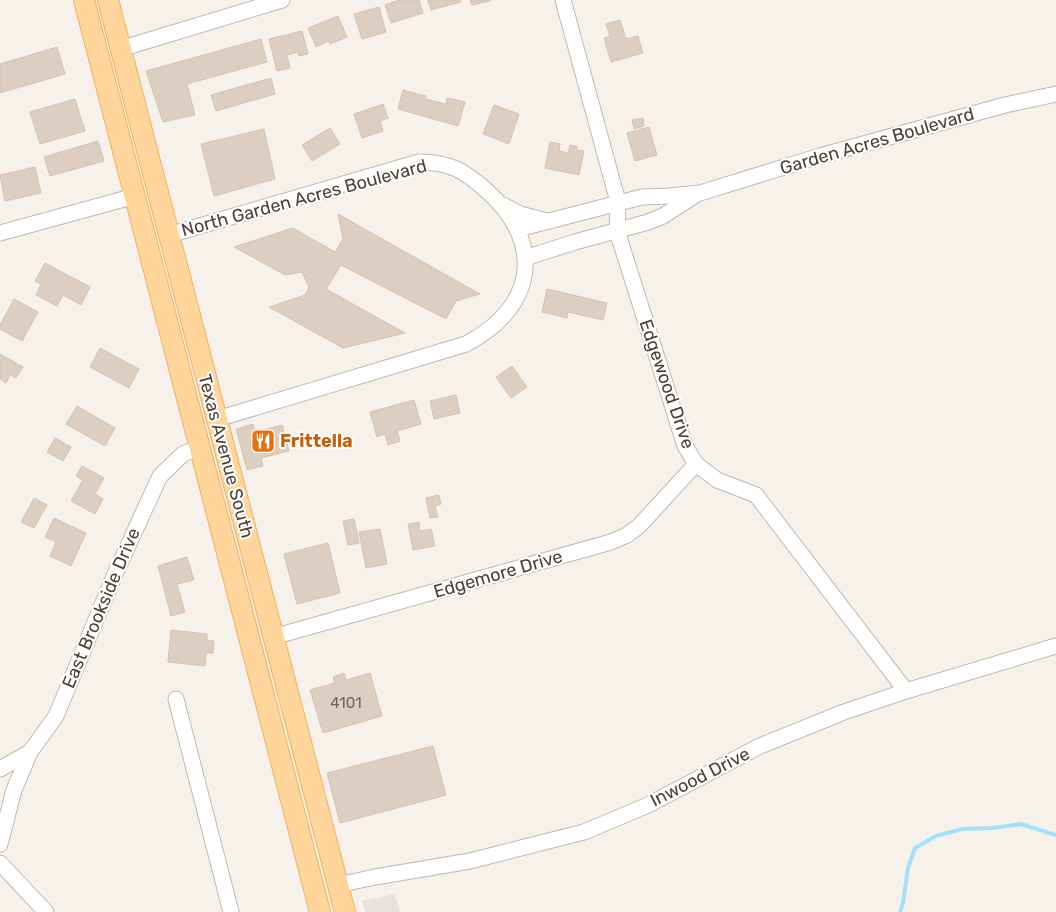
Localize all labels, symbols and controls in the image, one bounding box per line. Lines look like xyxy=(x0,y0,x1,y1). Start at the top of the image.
street label: Garden Acres Boulevard xyxy=(777,103,977,179)
street label: North Garden Acres Boulevard xyxy=(179,155,429,241)
street label: Edgewood Drive xyxy=(635,316,699,452)
street label: Texas Avenue South xyxy=(193,372,259,540)
restaurant icon: Frittella xyxy=(250,428,276,454)
place label: Frittella xyxy=(280,430,353,452)
street label: East Brookside Drive xyxy=(57,525,145,691)
street label: Edgemore Drive xyxy=(431,545,565,603)
house number: 4101 xyxy=(330,694,362,712)
street label: Inwood Drive xyxy=(646,742,754,812)

